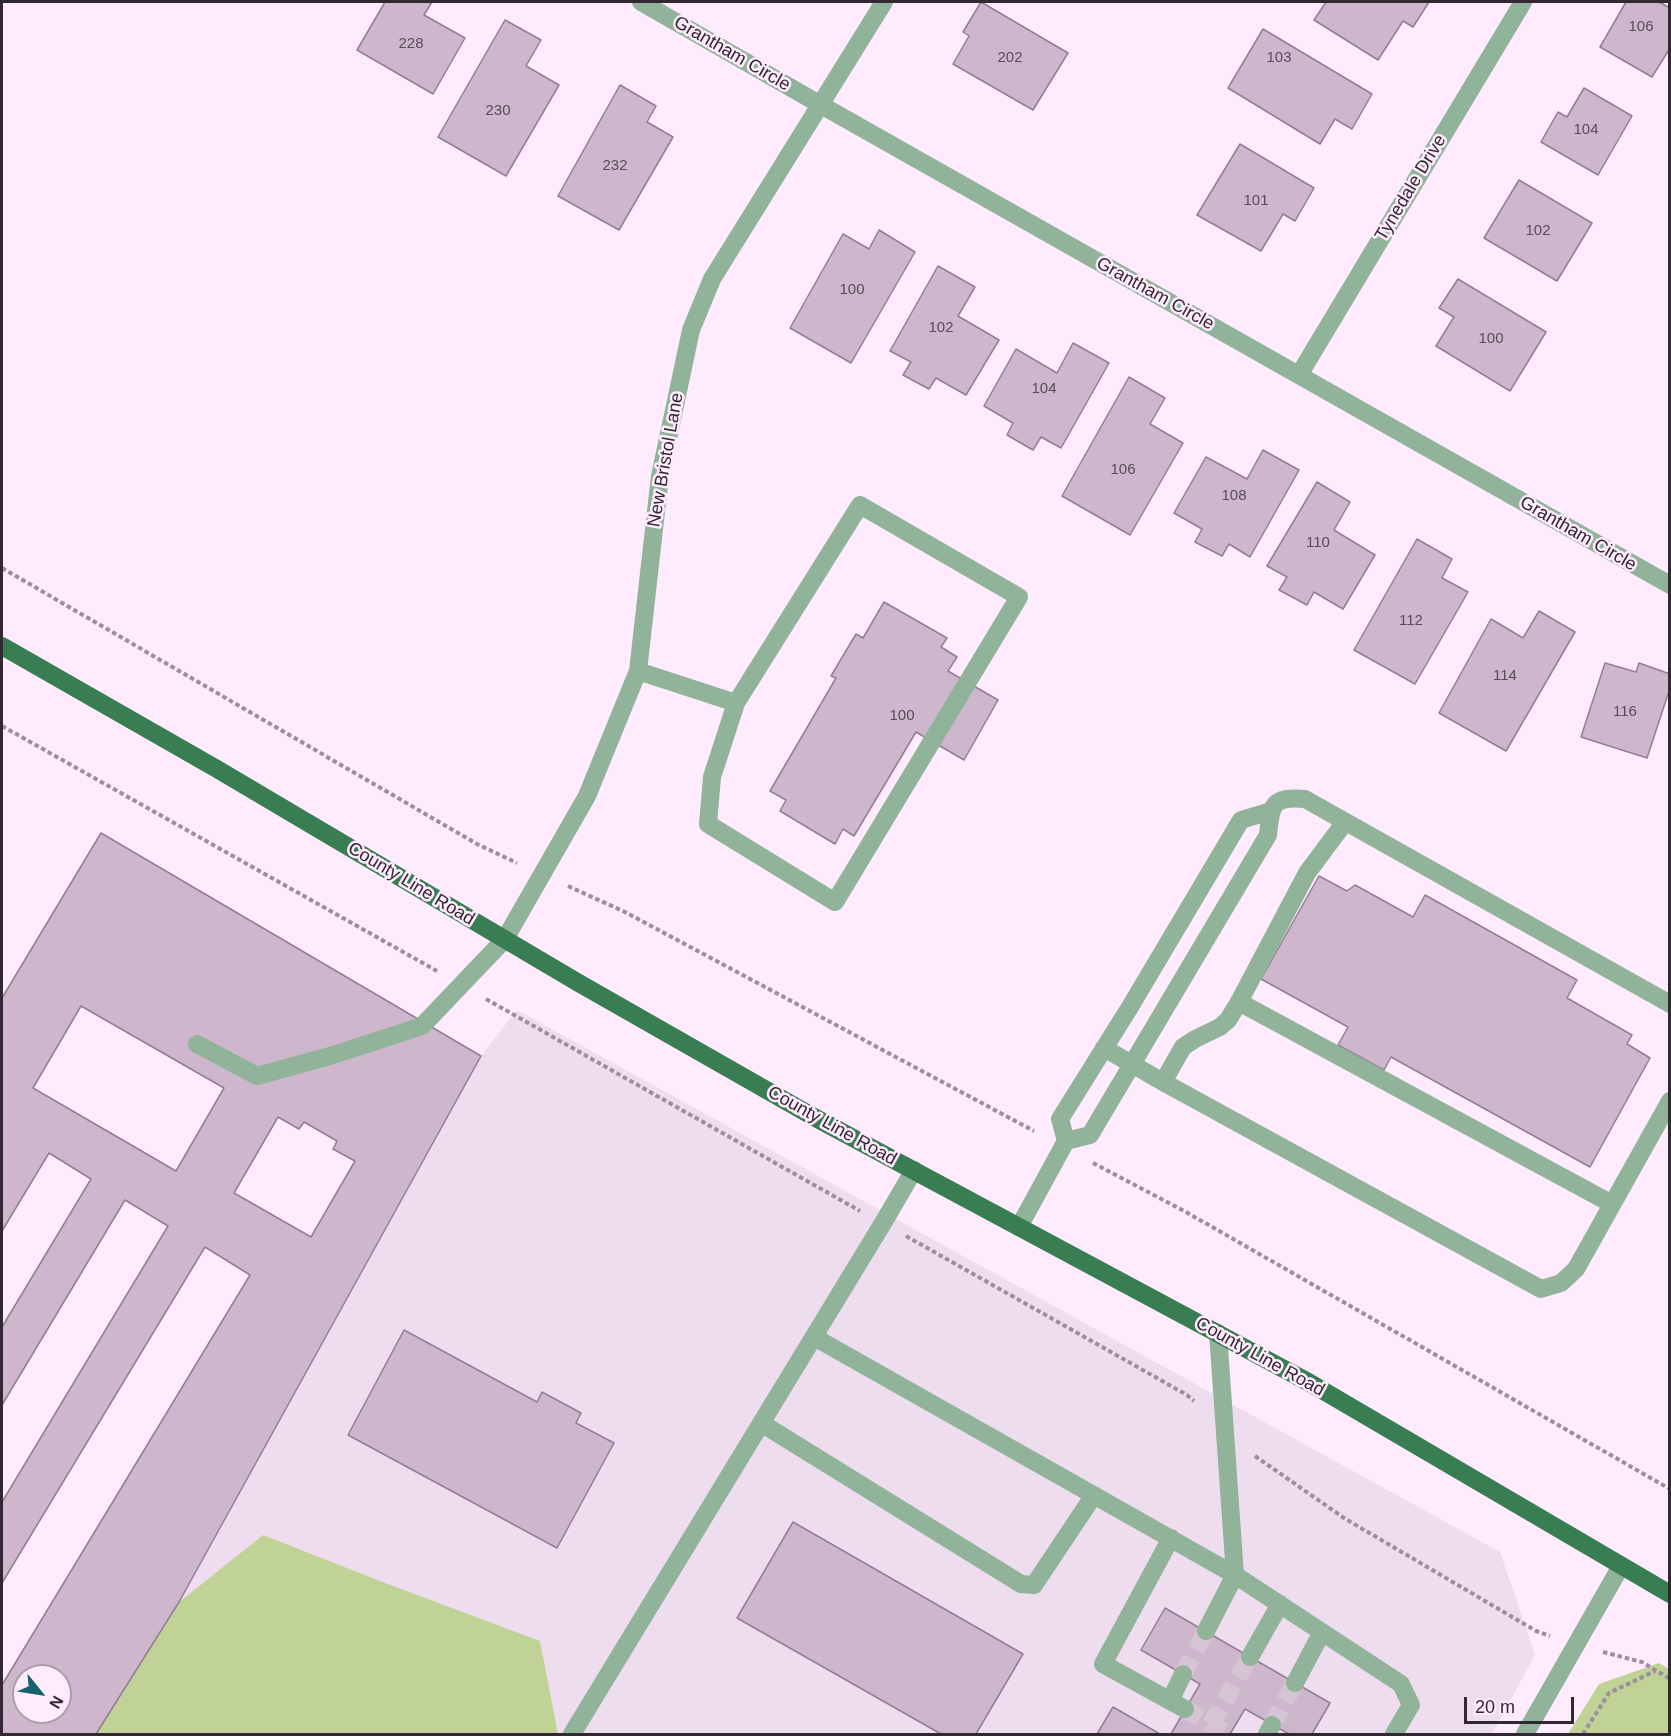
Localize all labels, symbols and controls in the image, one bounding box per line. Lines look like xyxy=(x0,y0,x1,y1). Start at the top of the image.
street label: Grantham Circle xyxy=(670,12,794,96)
house number: 106 xyxy=(1628,18,1654,36)
house number: 228 xyxy=(398,35,424,53)
house number: 202 xyxy=(997,49,1023,67)
house number: 103 xyxy=(1266,49,1292,67)
house number: 230 xyxy=(485,102,511,120)
house number: 104 xyxy=(1573,121,1599,139)
street label: Tynedale Drive xyxy=(1371,131,1451,245)
house number: 232 xyxy=(602,157,628,175)
house number: 101 xyxy=(1243,192,1269,210)
house number: 102 xyxy=(1525,222,1551,240)
street label: Grantham Circle xyxy=(1092,253,1218,335)
house number: 100 xyxy=(839,281,865,299)
house number: 102 xyxy=(928,319,954,337)
house number: 100 xyxy=(1478,330,1504,348)
house number: 104 xyxy=(1031,380,1057,398)
street label: New Bristol Lane xyxy=(644,391,688,529)
house number: 106 xyxy=(1110,461,1136,479)
house number: 108 xyxy=(1221,487,1247,505)
street label: Grantham Circle xyxy=(1516,492,1640,576)
house number: 110 xyxy=(1306,534,1330,552)
house number: 112 xyxy=(1399,612,1423,630)
house number: 114 xyxy=(1493,667,1517,685)
house number: 116 xyxy=(1613,703,1637,721)
house number: 100 xyxy=(889,707,915,725)
street label: County Line Road xyxy=(344,838,478,930)
street label: County Line Road xyxy=(764,1082,900,1170)
street label: County Line Road xyxy=(1192,1313,1328,1401)
north arrow xyxy=(12,1664,72,1724)
scale bar xyxy=(1467,1685,1576,1723)
text: N xyxy=(46,1693,67,1712)
text: 20 m xyxy=(1475,1697,1515,1717)

